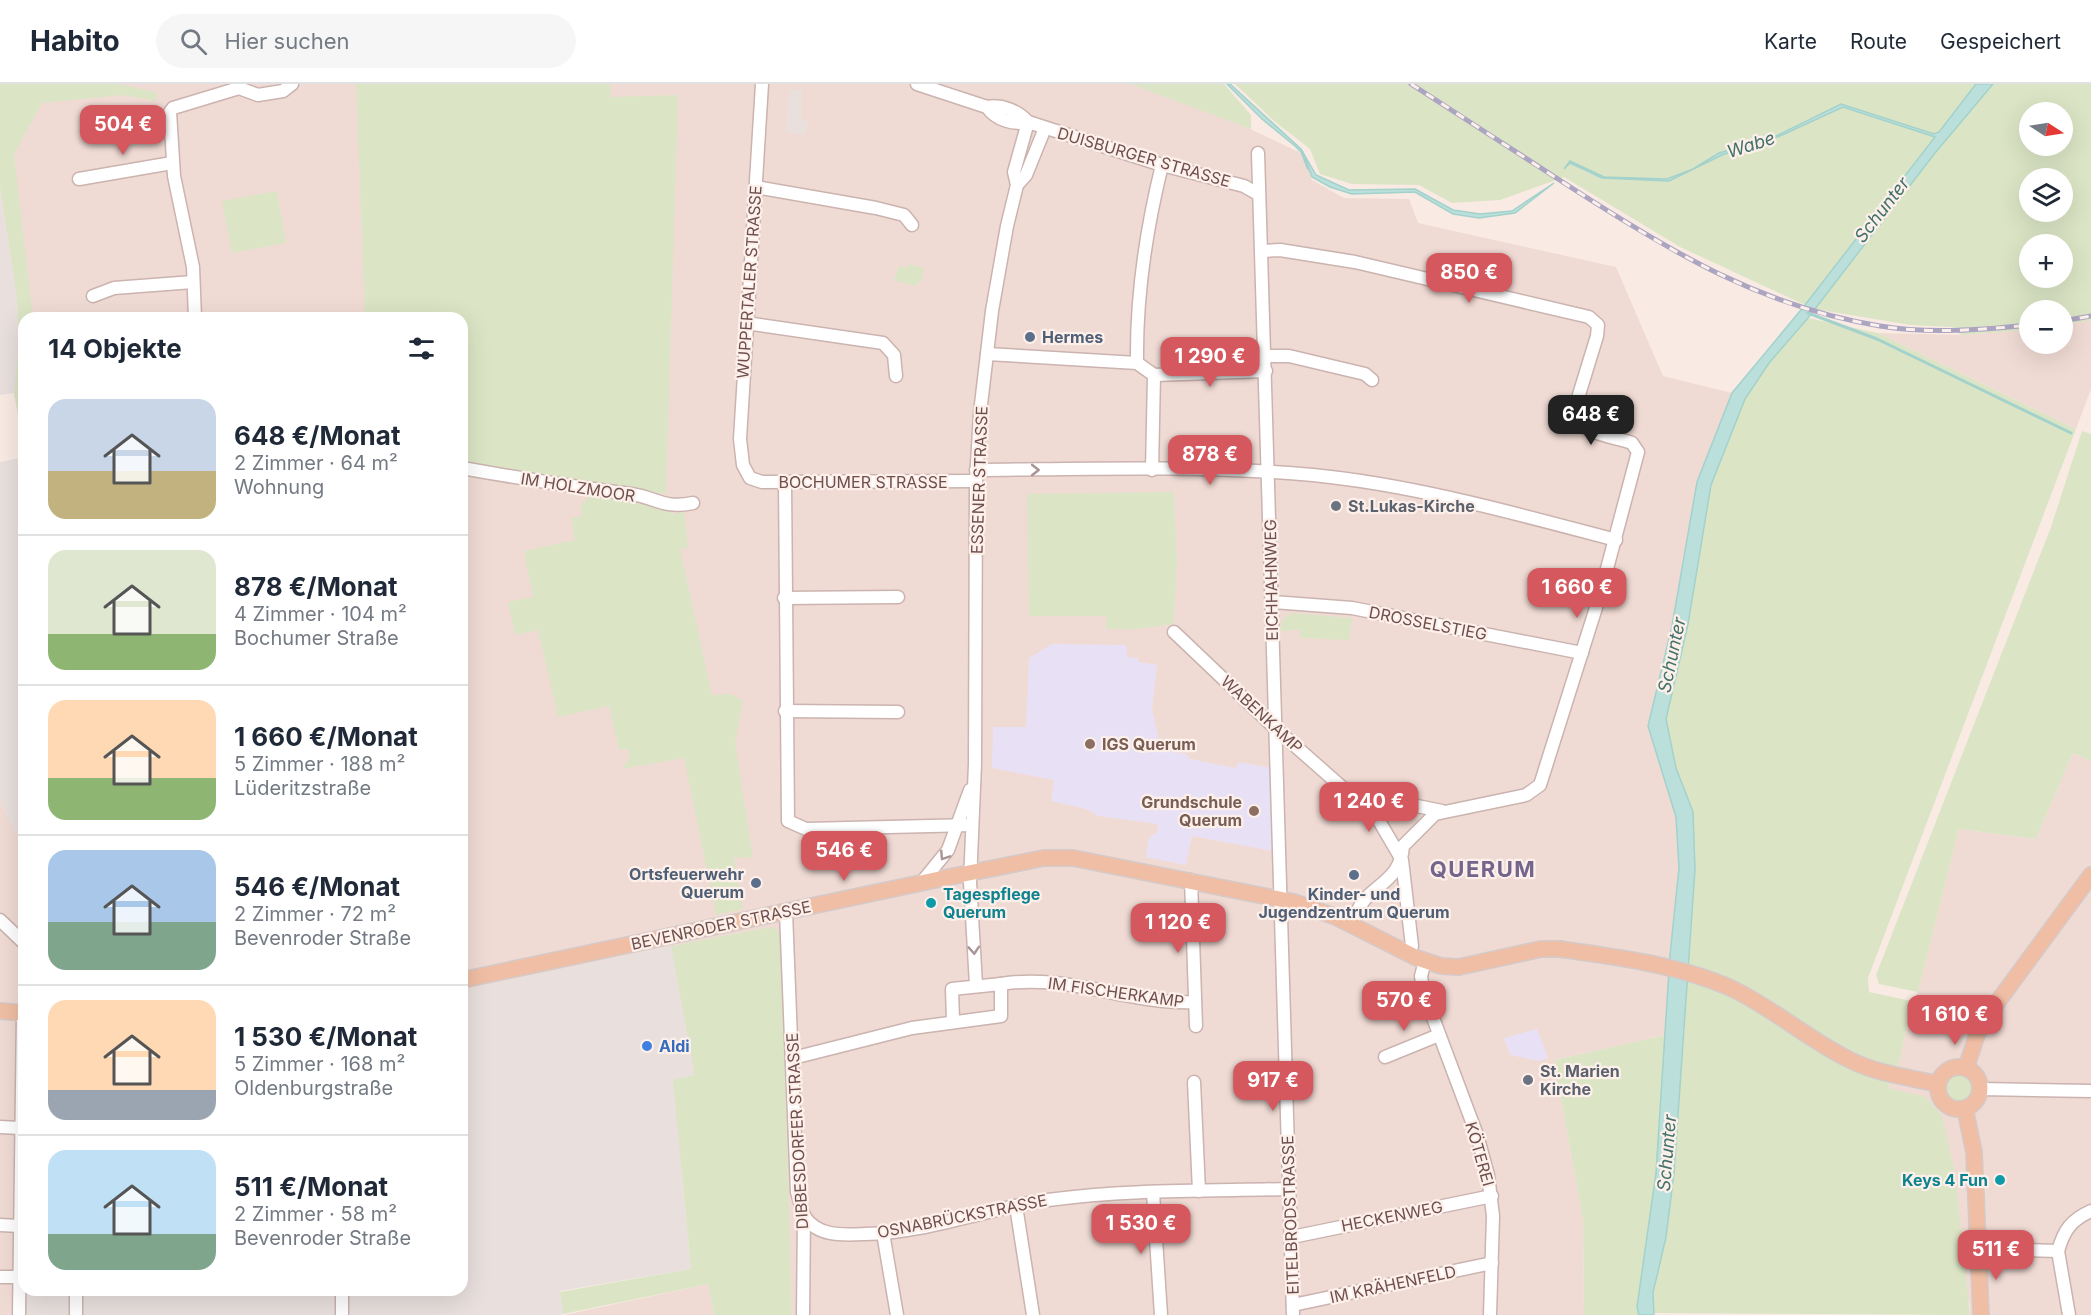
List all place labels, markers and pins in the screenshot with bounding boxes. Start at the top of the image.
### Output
pin: 504 € [81,105,165,156]
pin: 850 € [1427,253,1511,304]
place label: Hermes [1042,327,1103,347]
marker: Hermes [1023,330,1037,344]
pin: 1 290 € [1155,337,1265,388]
pin: 648 € [1549,395,1633,446]
pin: 878 € [1168,435,1252,486]
place label: St.Lukas-Kirche [1348,496,1475,516]
marker: St.Lukas-Kirche [1329,499,1343,513]
pin: 1 660 € [1522,568,1632,619]
place label: IGS Querum [1102,734,1196,754]
marker: IGS Querum [1083,737,1097,751]
pin: 1 240 € [1314,782,1424,833]
place label: Grundschule Querum [1141,792,1242,830]
marker: Grundschule Querum [1247,804,1261,818]
pin: 546 € [802,831,886,882]
place label: Ortsfeuerwehr Querum [629,864,744,902]
marker: Kinder- und Jugendzentrum Querum [1347,868,1361,882]
marker: Ortsfeuerwehr Querum [749,876,763,890]
place label: Tagespflege Querum [943,884,1040,922]
place label: Kinder- und Jugendzentrum Querum [1258,884,1450,922]
marker: Tagespflege Querum [924,896,938,910]
pin: 1 120 € [1123,903,1233,954]
pin: 570 € [1362,981,1446,1032]
pin: 1 610 € [1900,995,2010,1046]
place label: Aldi [659,1036,690,1056]
marker: Aldi [640,1039,654,1053]
pin: 917 € [1231,1061,1315,1112]
place label: St. Marien Kirche [1540,1061,1620,1099]
marker: St. Marien Kirche [1521,1073,1535,1087]
place label: Keys 4 Fun [1902,1170,1988,1190]
marker: Keys 4 Fun [1993,1173,2007,1187]
pin: 1 530 € [1086,1204,1196,1255]
pin: 511 € [1954,1230,2038,1281]

